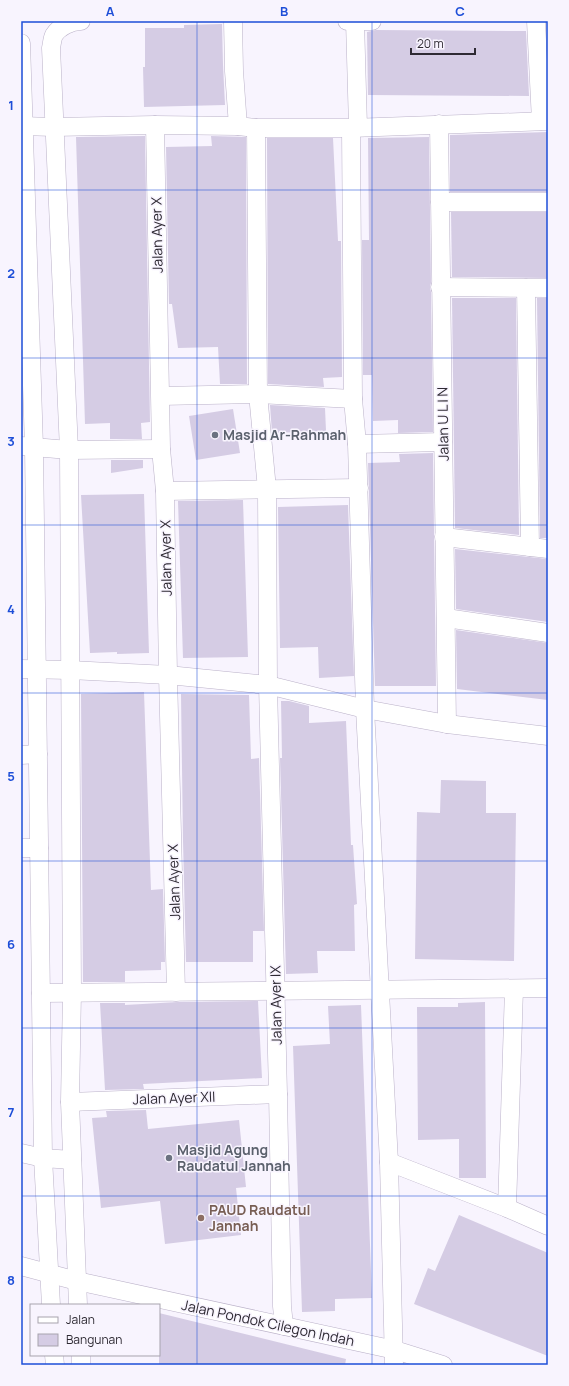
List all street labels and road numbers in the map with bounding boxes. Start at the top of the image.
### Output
street label: Jalan Ayer X [146,196,167,273]
street label: Jalan U L I N [432,387,453,461]
street label: Jalan Ayer X [155,519,176,596]
street label: Jalan Ayer X [163,843,184,920]
street label: Jalan Ayer IX [265,965,286,1045]
street label: Jalan Ayer XII [132,1087,216,1108]
street label: Jalan Pondok Cilegon Indah [180,1295,356,1350]

